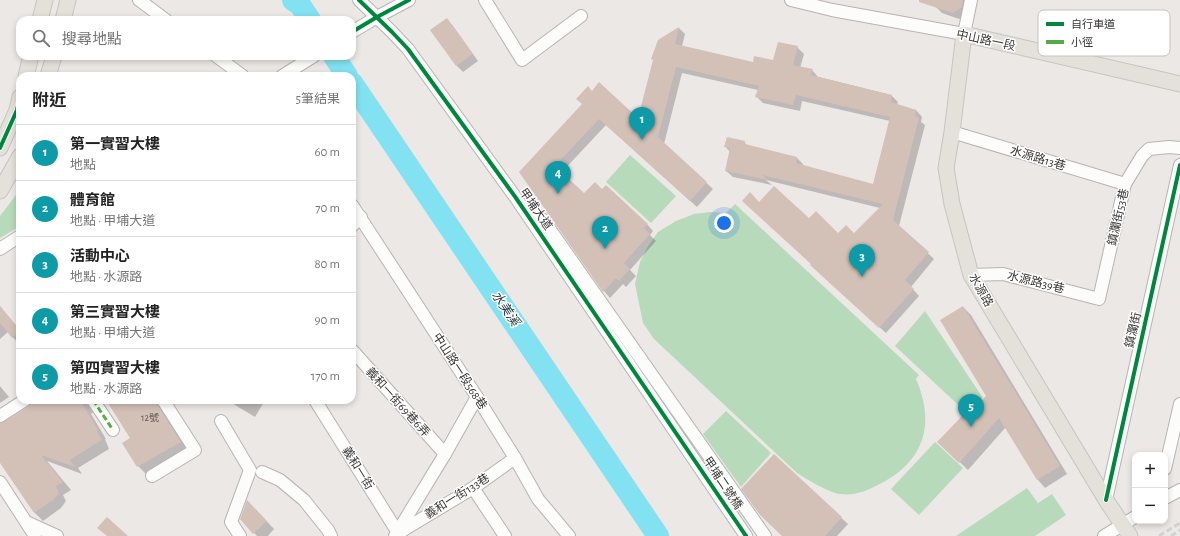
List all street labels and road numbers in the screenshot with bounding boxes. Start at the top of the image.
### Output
street label: 中山路一段 [955,27,1017,52]
street label: 水源路13巷 [1009,143,1067,172]
street label: 甲埔大道 [517,185,556,232]
street label: 鎮瀾街53巷 [1105,187,1130,247]
street label: 水源路39巷 [1006,268,1066,295]
street label: 水源路 [967,271,996,309]
street label: 鎮瀾街 [1122,311,1143,349]
street label: 中山路一段568巷 [431,330,490,411]
street label: 義和一街69巷6弄 [364,364,433,439]
street label: 義和一街 [340,444,377,492]
street label: 甲埔二號橋 [701,454,746,511]
street label: 義和一街133巷 [422,470,492,521]

